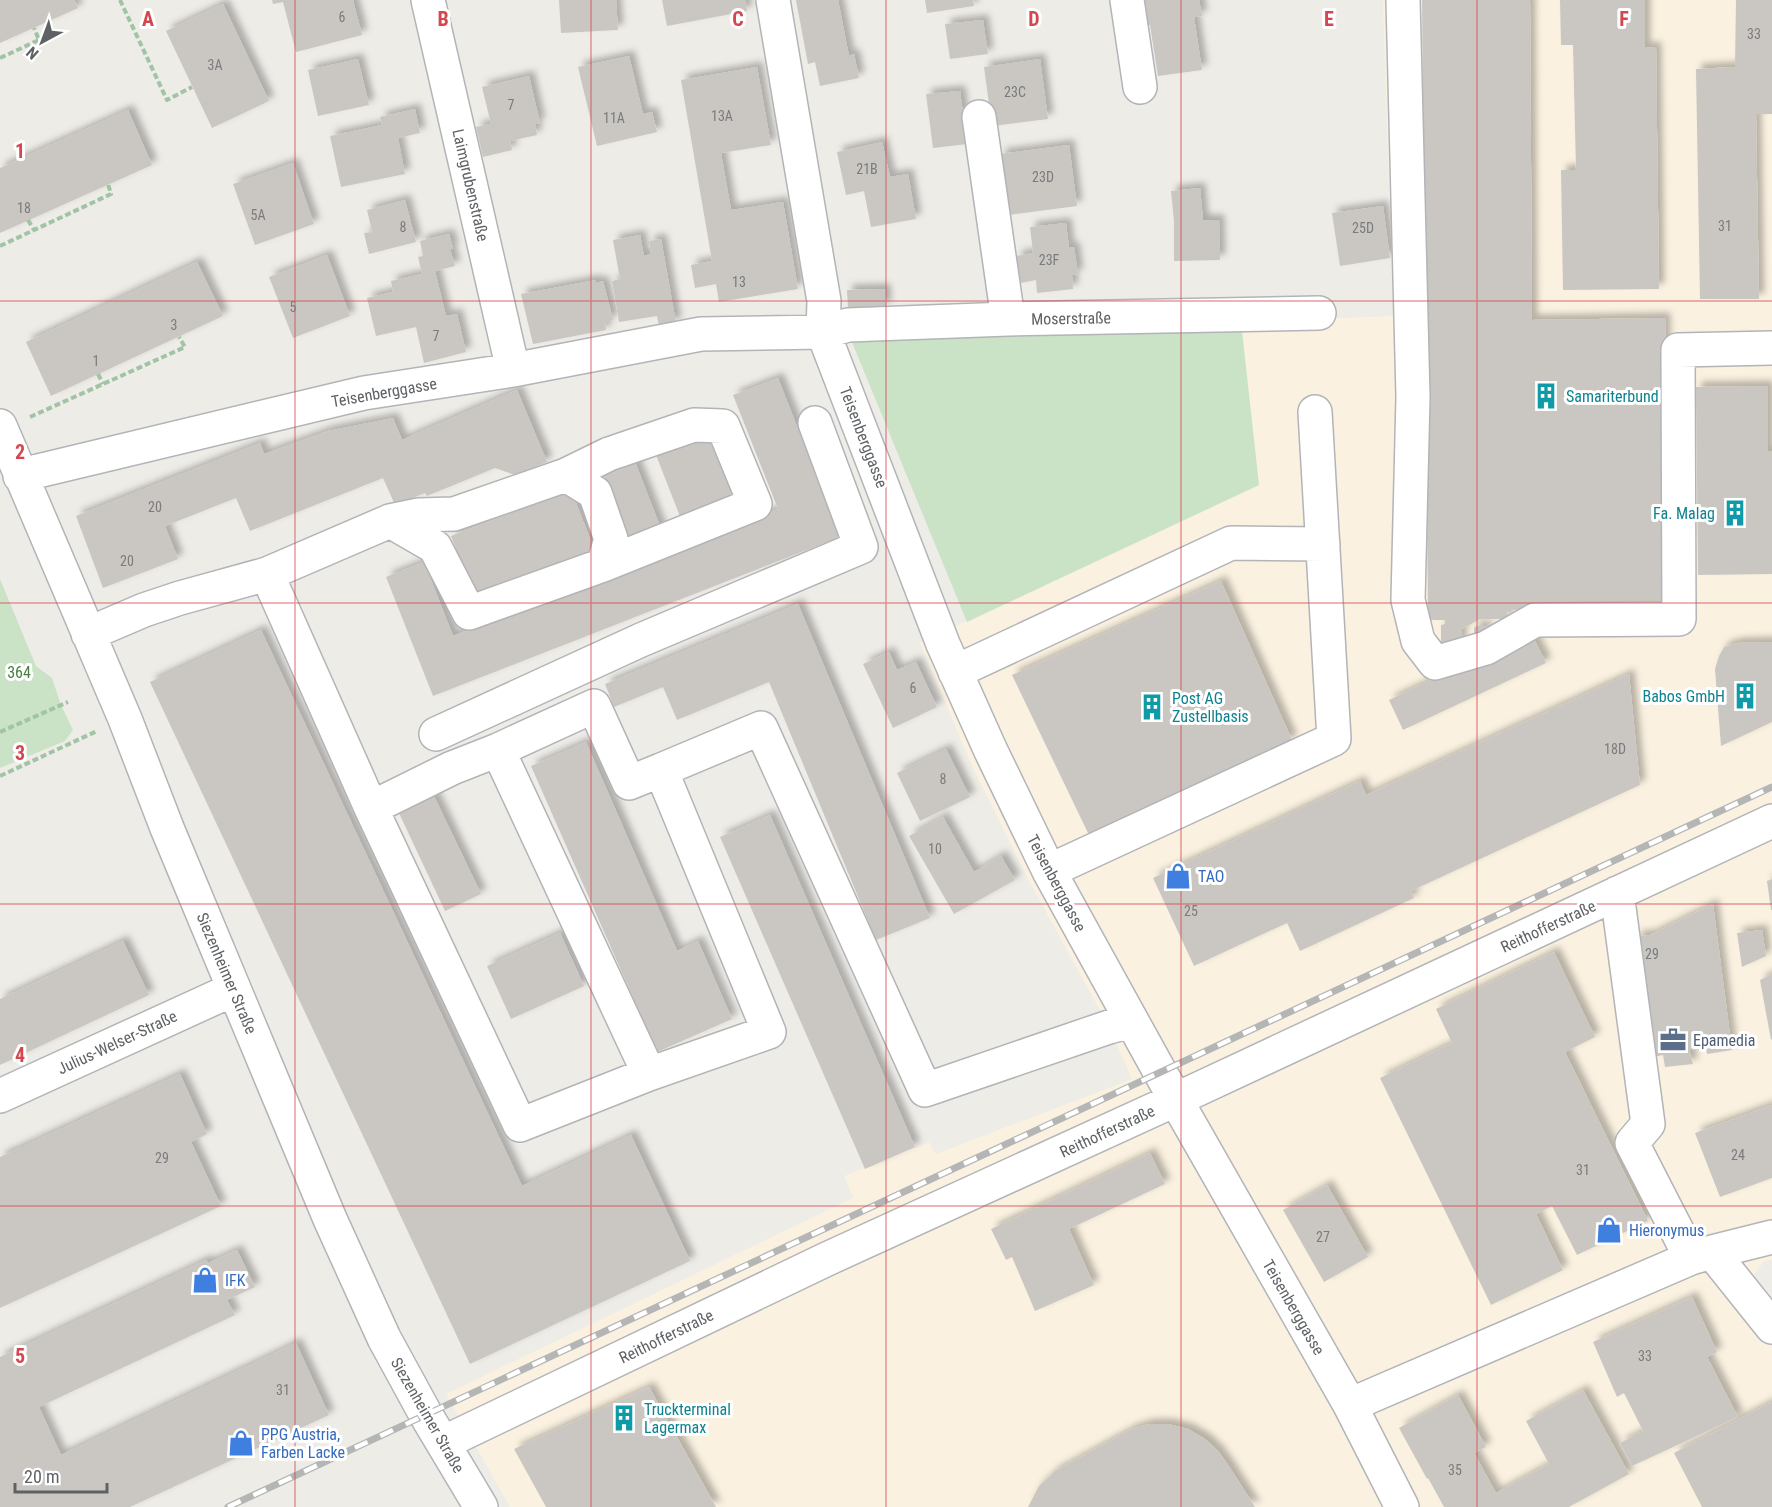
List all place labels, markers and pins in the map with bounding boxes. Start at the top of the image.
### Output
building icon: Samariterbund [1531,381,1561,411]
place label: Samariterbund [1566,387,1659,406]
building icon: Fa. Malag [1720,498,1750,528]
place label: Fa. Malag [1653,504,1715,523]
building icon: Babos GmbH [1730,681,1760,711]
place label: Babos GmbH [1642,687,1725,706]
place label: Post AG Zustellbasis [1172,689,1249,726]
building icon: Post AG Zustellbasis [1137,692,1167,722]
shop icon: TAO [1163,861,1193,891]
place label: TAO [1198,867,1224,886]
office icon: Epamedia [1658,1025,1688,1055]
place label: Epamedia [1693,1031,1755,1050]
shop icon: Hieronymus [1594,1215,1624,1245]
place label: Hieronymus [1629,1221,1704,1240]
shop icon: IFK [190,1265,220,1295]
place label: IFK [225,1271,246,1290]
place label: Truckterminal Lagermax [644,1400,731,1437]
building icon: Truckterminal Lagermax [609,1403,639,1433]
place label: PPG Austria, Farben Lacke [261,1425,345,1462]
shop icon: PPG Austria, Farben Lacke [226,1428,256,1458]

